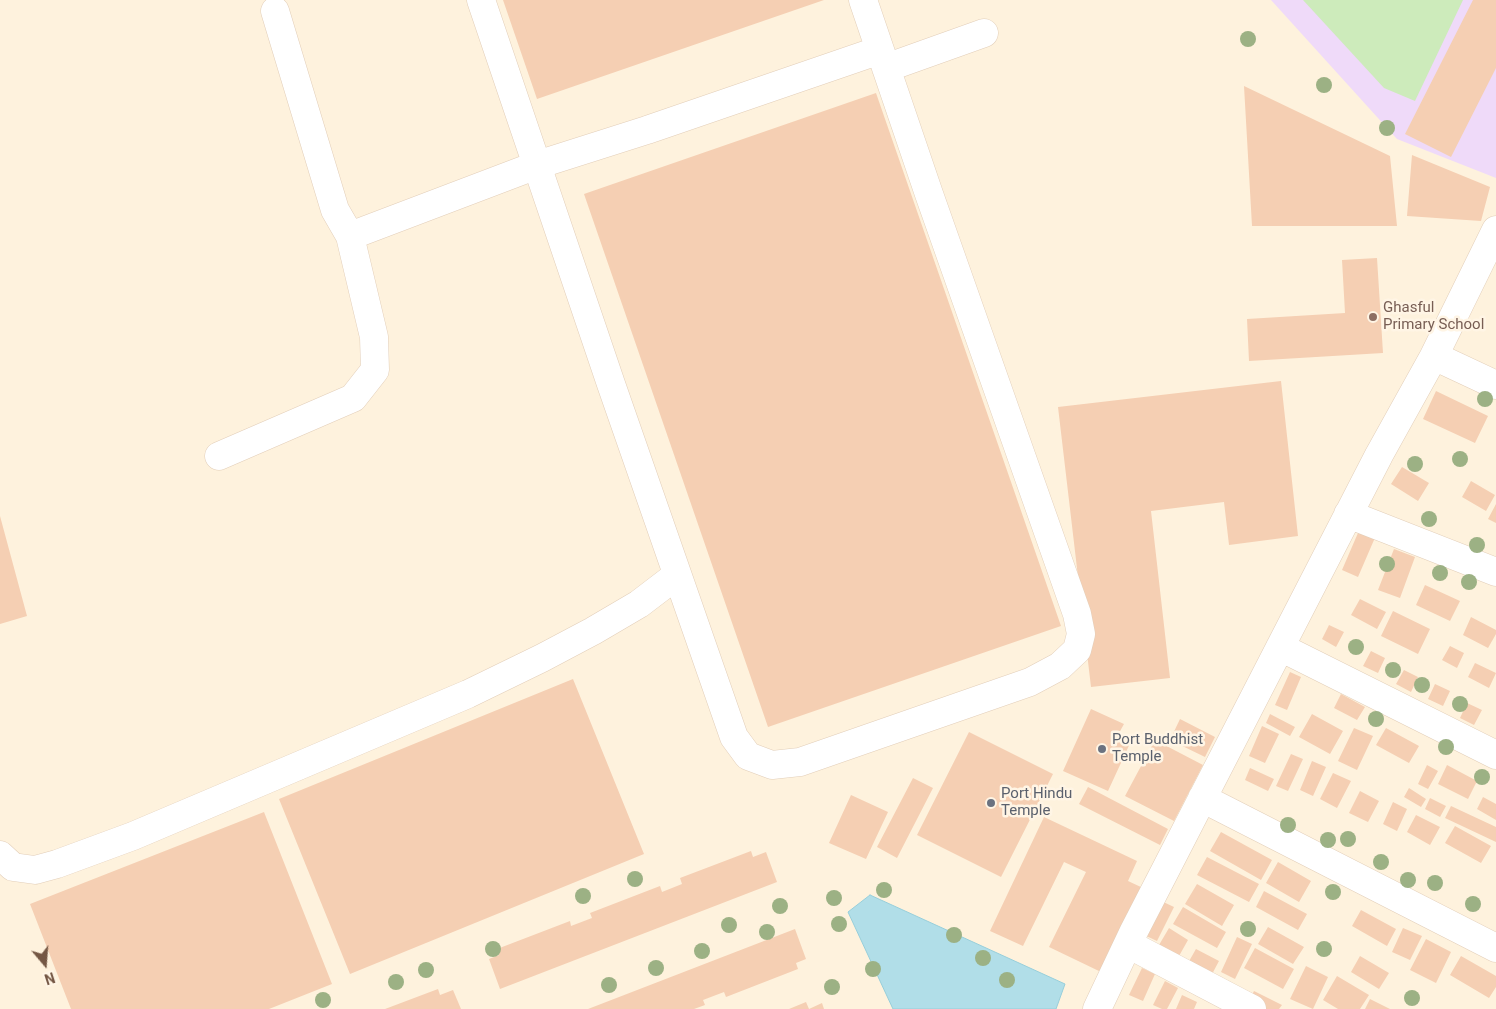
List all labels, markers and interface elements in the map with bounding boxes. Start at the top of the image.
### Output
place label: Ghasful Primary School [1383,299,1484,334]
marker: Ghasful Primary School [1367,311,1379,323]
place label: Port Buddhist Temple [1112,731,1203,766]
marker: Port Buddhist Temple [1096,743,1108,755]
place label: Port Hindu Temple [1001,785,1072,820]
marker: Port Hindu Temple [985,797,997,809]
north arrow [20,939,70,989]
text: N [42,969,57,987]

